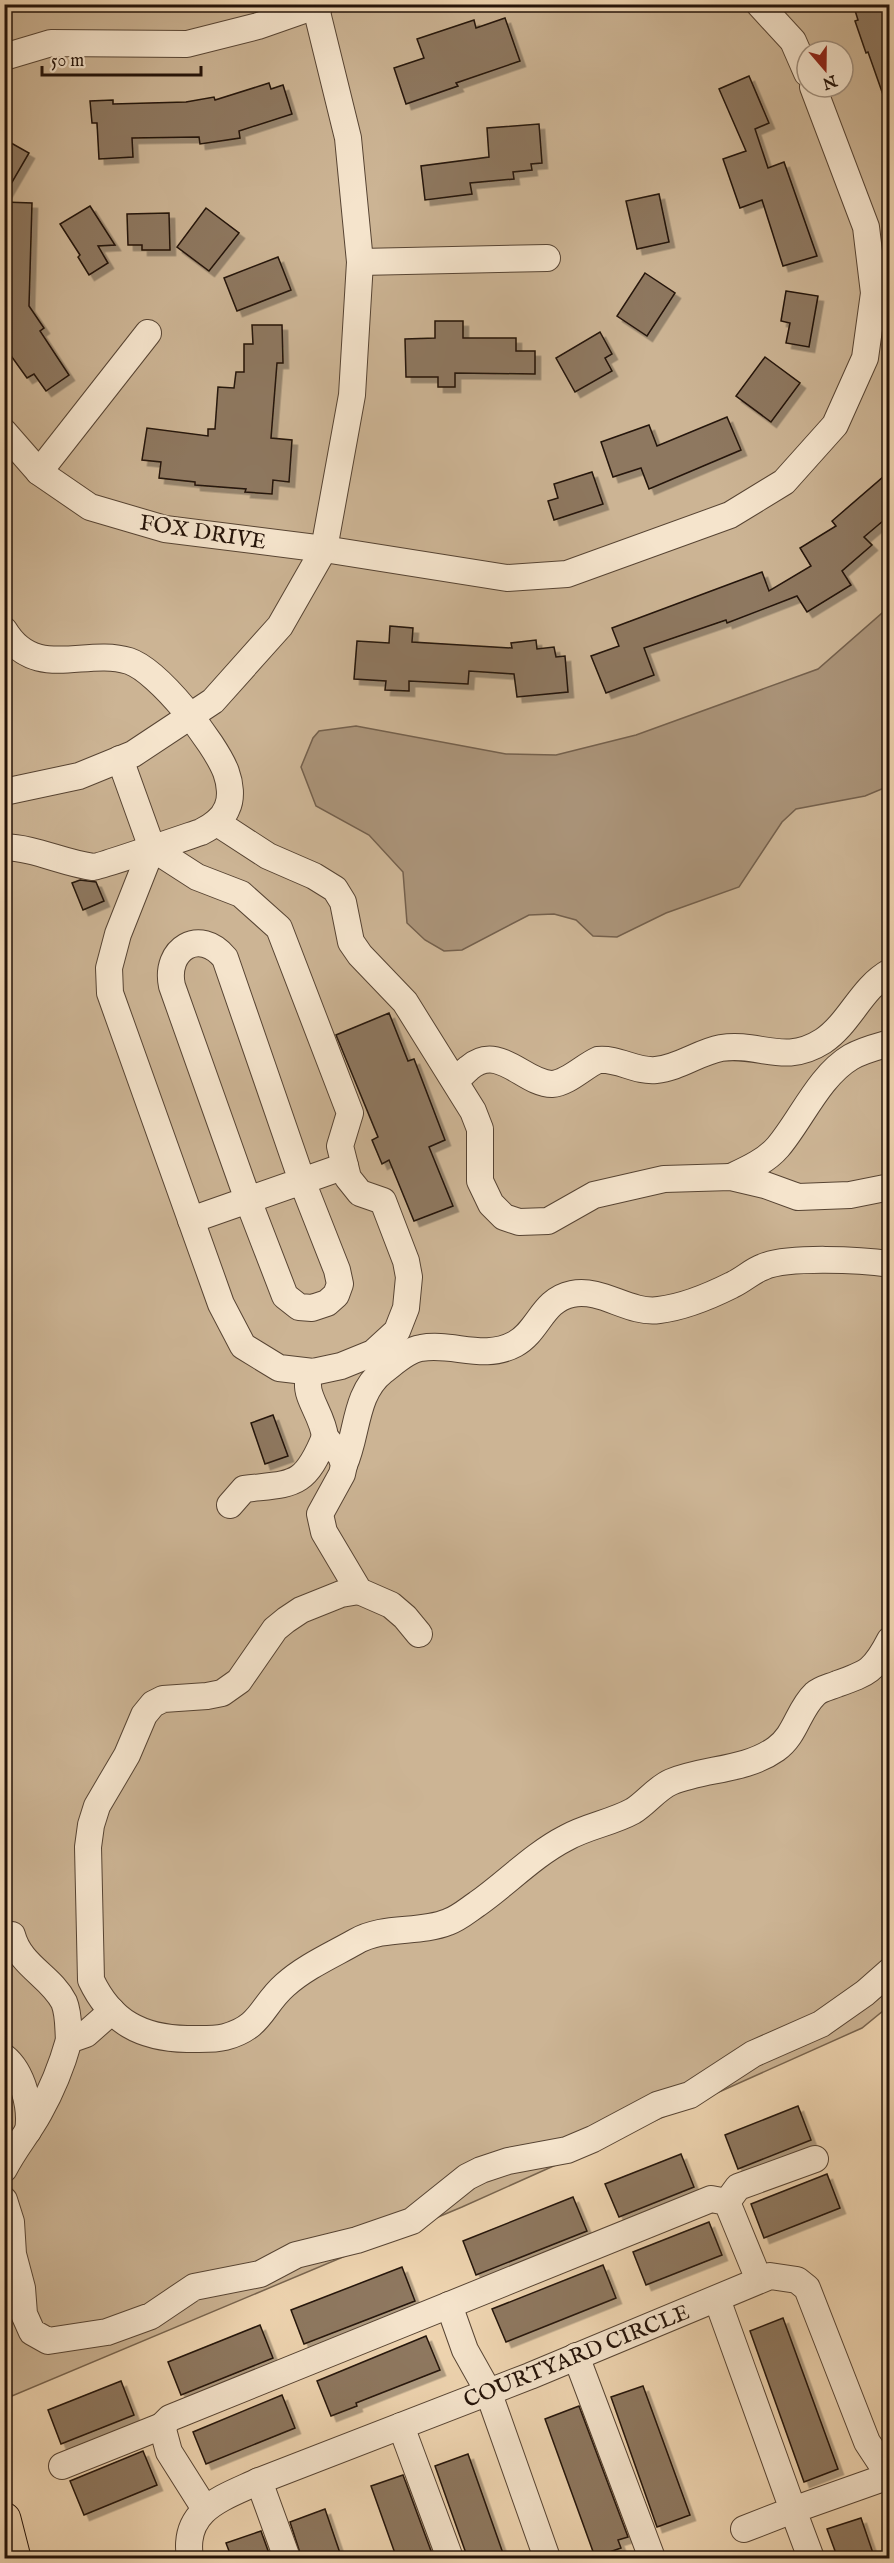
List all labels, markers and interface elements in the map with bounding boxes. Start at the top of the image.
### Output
scale bar [42,39,201,77]
north arrow [795,39,855,99]
text: 50 m [51,50,84,73]
text: N [819,69,840,93]
street label: FOX DRIVE [138,509,268,557]
street label: COURTYARD CIRCLE [460,2299,694,2415]

